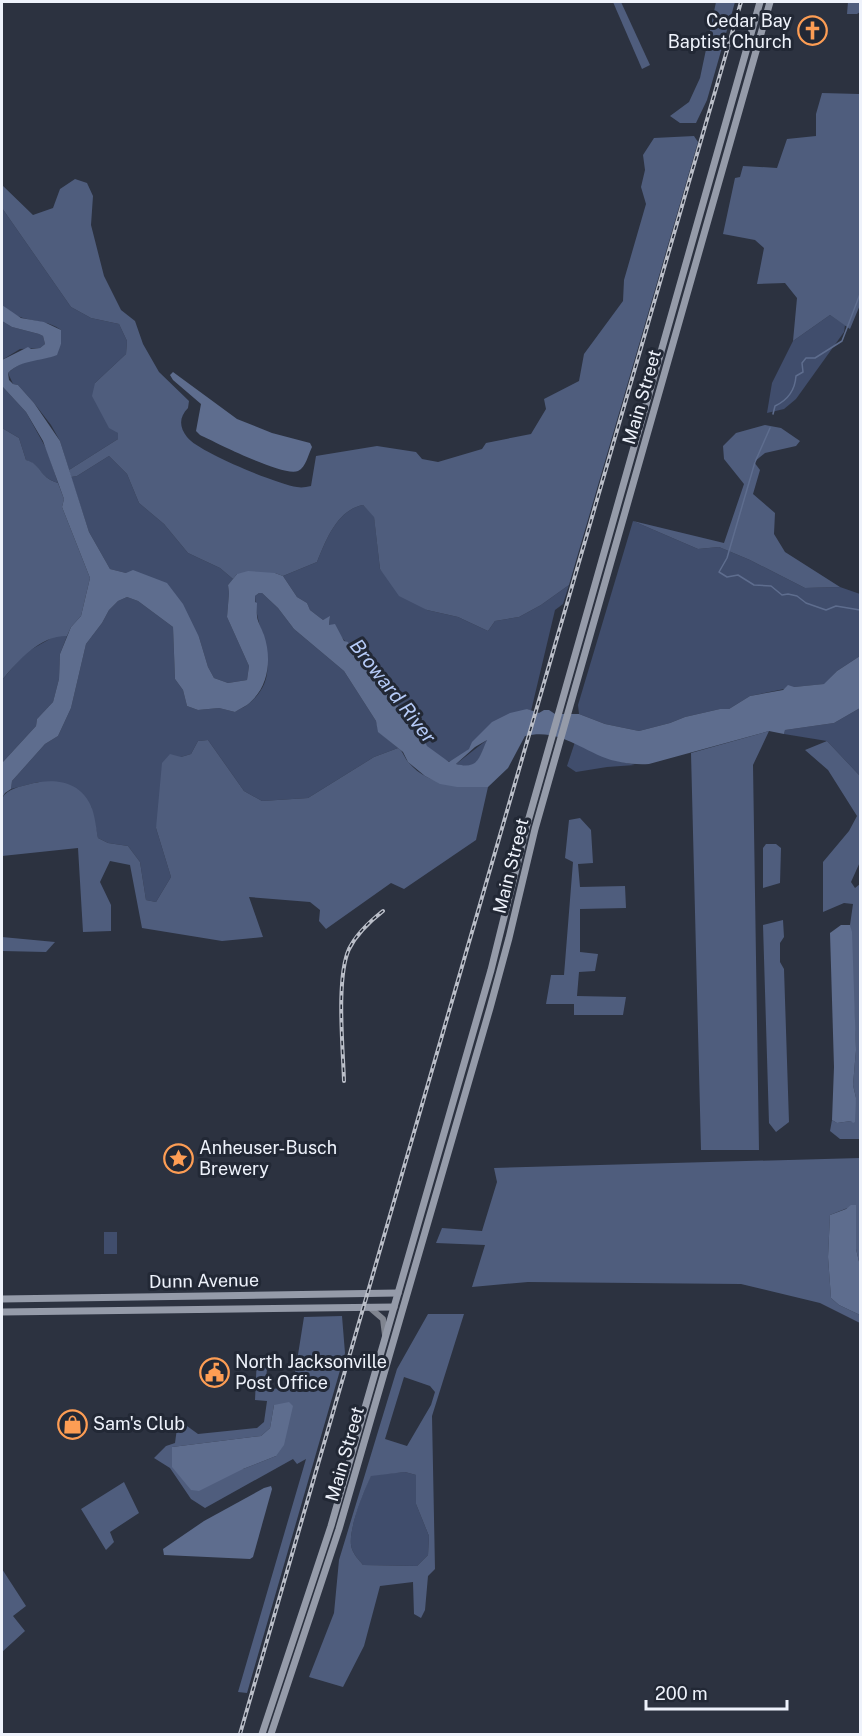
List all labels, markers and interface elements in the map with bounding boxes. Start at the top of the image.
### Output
place label: Cedar Bay Baptist Church [668,10,792,52]
church icon: Cedar Bay Baptist Church [797,15,829,47]
street label: Main Street [618,347,665,447]
water label: Broward River [345,634,441,748]
street label: Main Street [489,816,533,916]
place label: Anheuser-Busch Brewery [199,1137,337,1179]
place icon: Anheuser-Busch Brewery [162,1142,194,1174]
street label: Dunn Avenue [149,1269,259,1292]
place label: North Jacksonville Post Office [235,1351,387,1393]
public building icon: North Jacksonville Post Office [198,1356,230,1388]
street label: Main Street [321,1404,368,1504]
shop icon: Sam's Club [56,1408,88,1440]
place label: Sam's Club [93,1413,185,1434]
scale bar [646,1673,787,1711]
text: 200 m [655,1683,708,1704]

